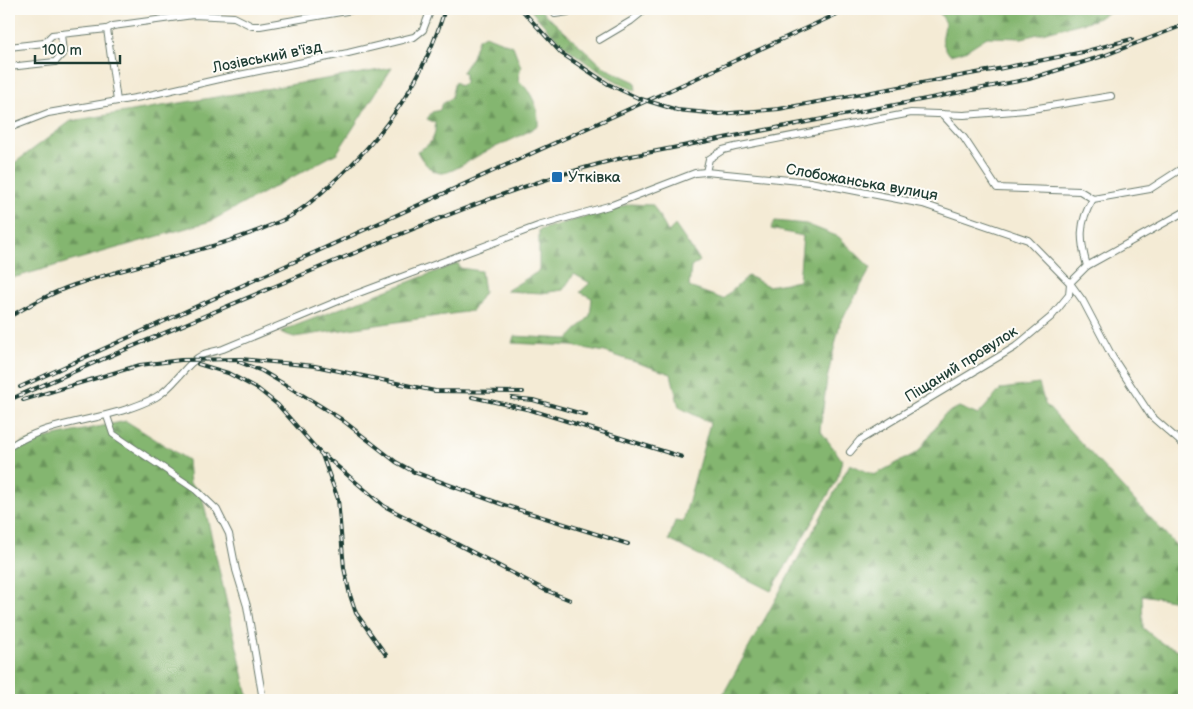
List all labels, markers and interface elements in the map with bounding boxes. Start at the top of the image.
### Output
scale bar [35,32,120,64]
street label: Лозівський в'їзд [210,38,323,78]
text: 100 m [42,41,82,60]
street label: Слобожанська вулиця [784,160,939,205]
place label: Уткiвка [568,168,621,187]
marker: Уткiвка [550,170,564,184]
street label: Піщаний провулок [901,322,1021,407]

